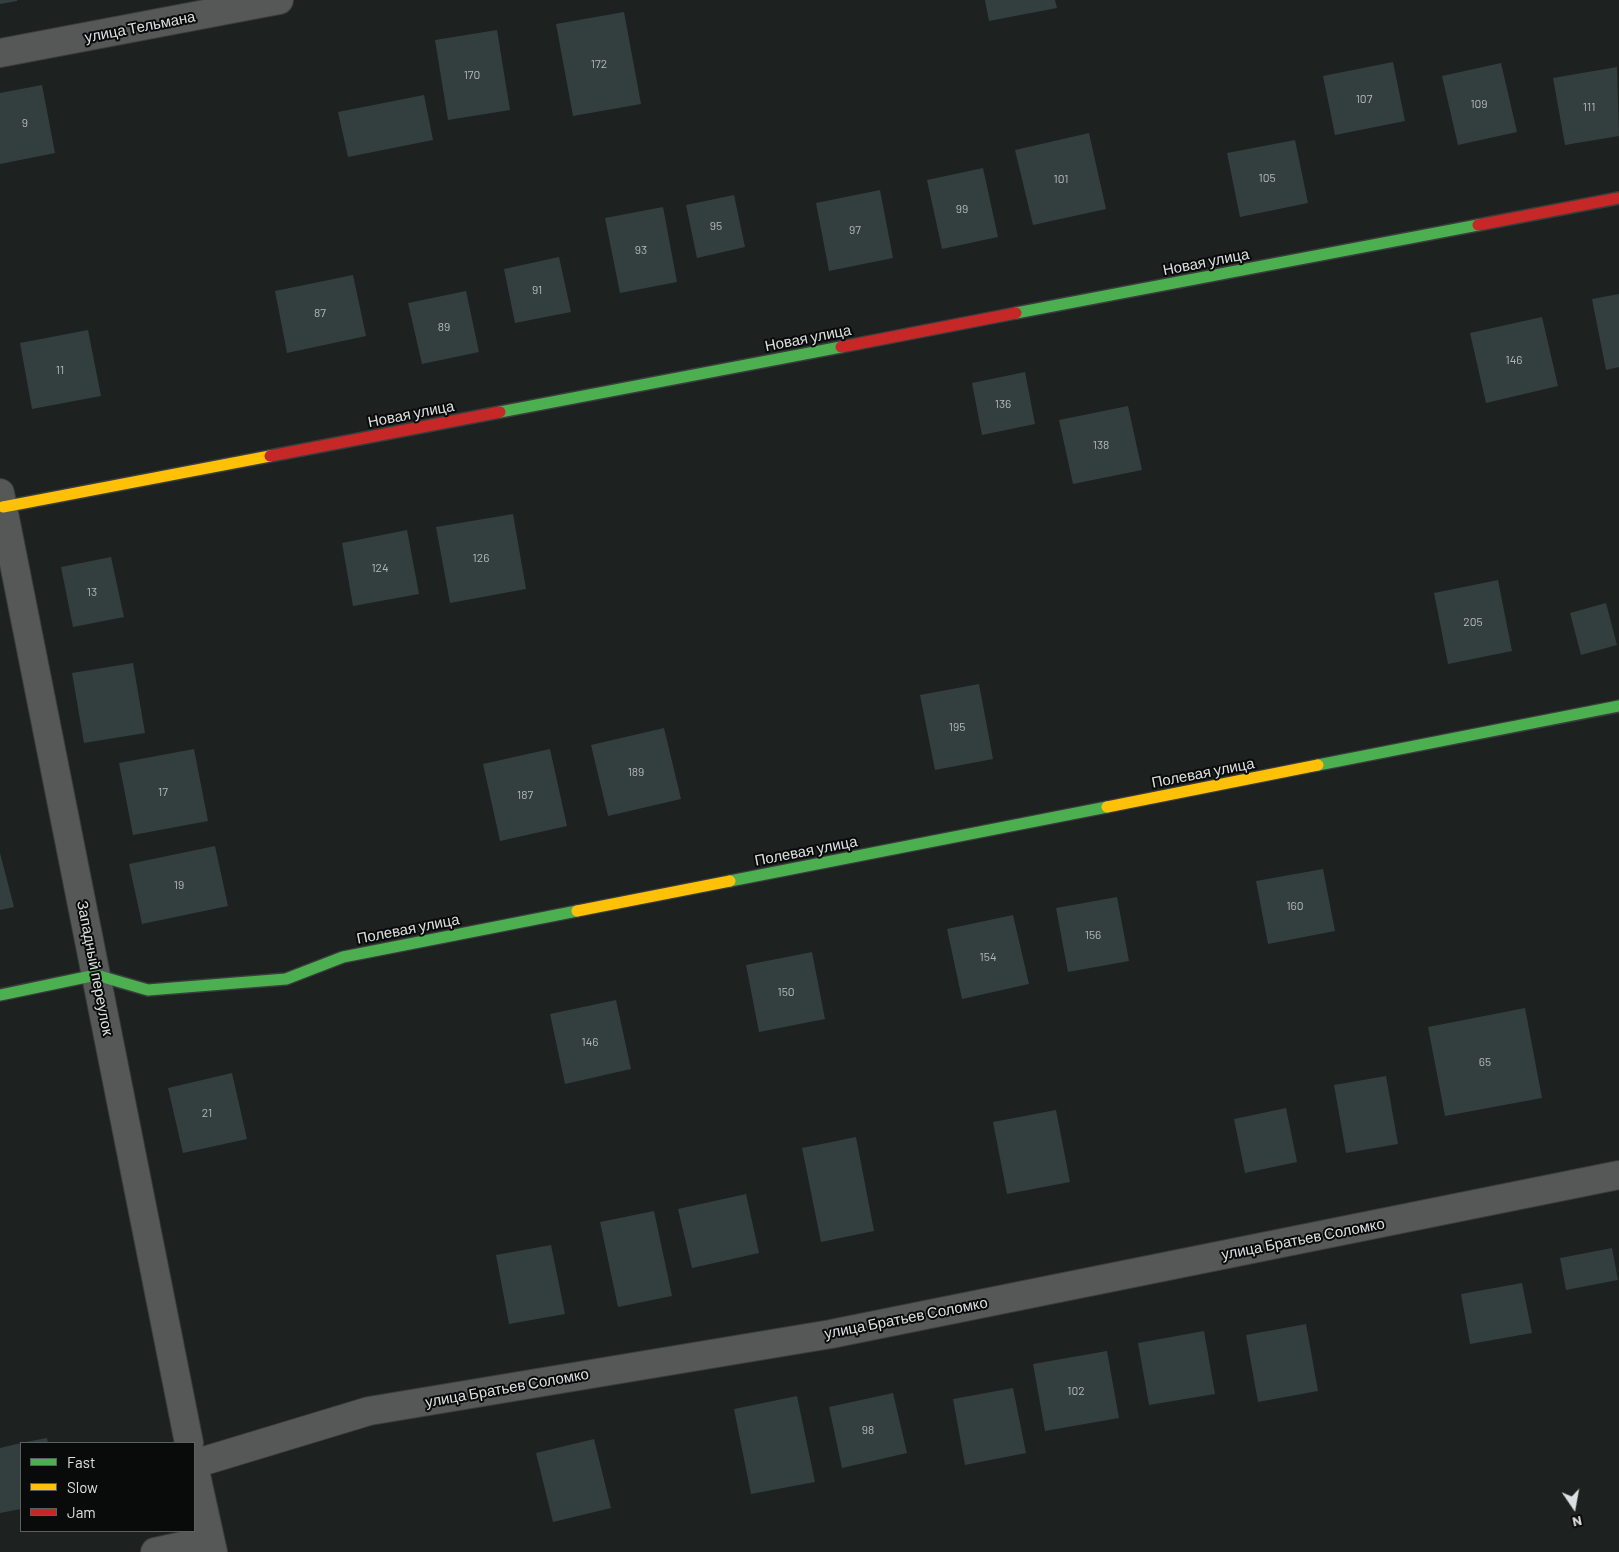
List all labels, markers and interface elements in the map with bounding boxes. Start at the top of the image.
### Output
street label: улица Тельмана [83,7,197,47]
house number: 172 [591,57,607,71]
house number: 170 [464,68,480,82]
house number: 107 [1356,92,1372,106]
house number: 109 [1470,97,1488,111]
house number: 111 [1583,100,1595,114]
house number: 9 [22,116,28,130]
house number: 105 [1258,171,1276,185]
house number: 101 [1054,172,1068,186]
house number: 99 [956,202,968,216]
house number: 95 [710,219,722,233]
house number: 97 [849,223,861,237]
house number: 93 [635,243,647,257]
street label: Новая улица [1161,245,1251,279]
house number: 91 [532,283,542,297]
house number: 87 [314,306,326,320]
house number: 89 [438,320,450,334]
street label: Новая улица [763,321,853,355]
house number: 146 [1506,353,1522,367]
house number: 11 [56,363,64,377]
street label: Новая улица [366,397,456,431]
house number: 136 [995,397,1011,411]
house number: 138 [1093,438,1109,452]
house number: 126 [473,551,489,565]
house number: 124 [371,561,389,575]
house number: 13 [87,585,97,599]
house number: 205 [1463,615,1483,629]
house number: 195 [949,720,965,734]
street label: Полевая улица [1150,754,1256,792]
house number: 189 [628,765,644,779]
house number: 17 [158,785,168,799]
house number: 187 [517,788,533,802]
street label: Полевая улица [753,832,859,870]
house number: 19 [174,878,184,892]
street label: Западный переулок [73,899,117,1037]
house number: 160 [1286,899,1304,913]
street label: Полевая улица [355,910,461,948]
house number: 156 [1085,928,1101,942]
house number: 154 [980,950,996,964]
house number: 150 [777,985,795,999]
house number: 146 [582,1035,598,1049]
house number: 65 [1479,1055,1491,1069]
house number: 21 [202,1106,212,1120]
street label: улица Братьев Соломко [1220,1214,1386,1264]
street label: улица Братьев Соломко [823,1293,989,1343]
street label: улица Братьев Соломко [424,1365,590,1411]
house number: 102 [1067,1384,1085,1398]
house number: 98 [862,1423,874,1437]
legend [20,1442,195,1532]
text: Fast [67,1453,95,1471]
text: Slow [67,1478,98,1496]
north arrow [1549,1482,1599,1532]
text: Jam [67,1503,96,1521]
text: N [1571,1513,1584,1531]

